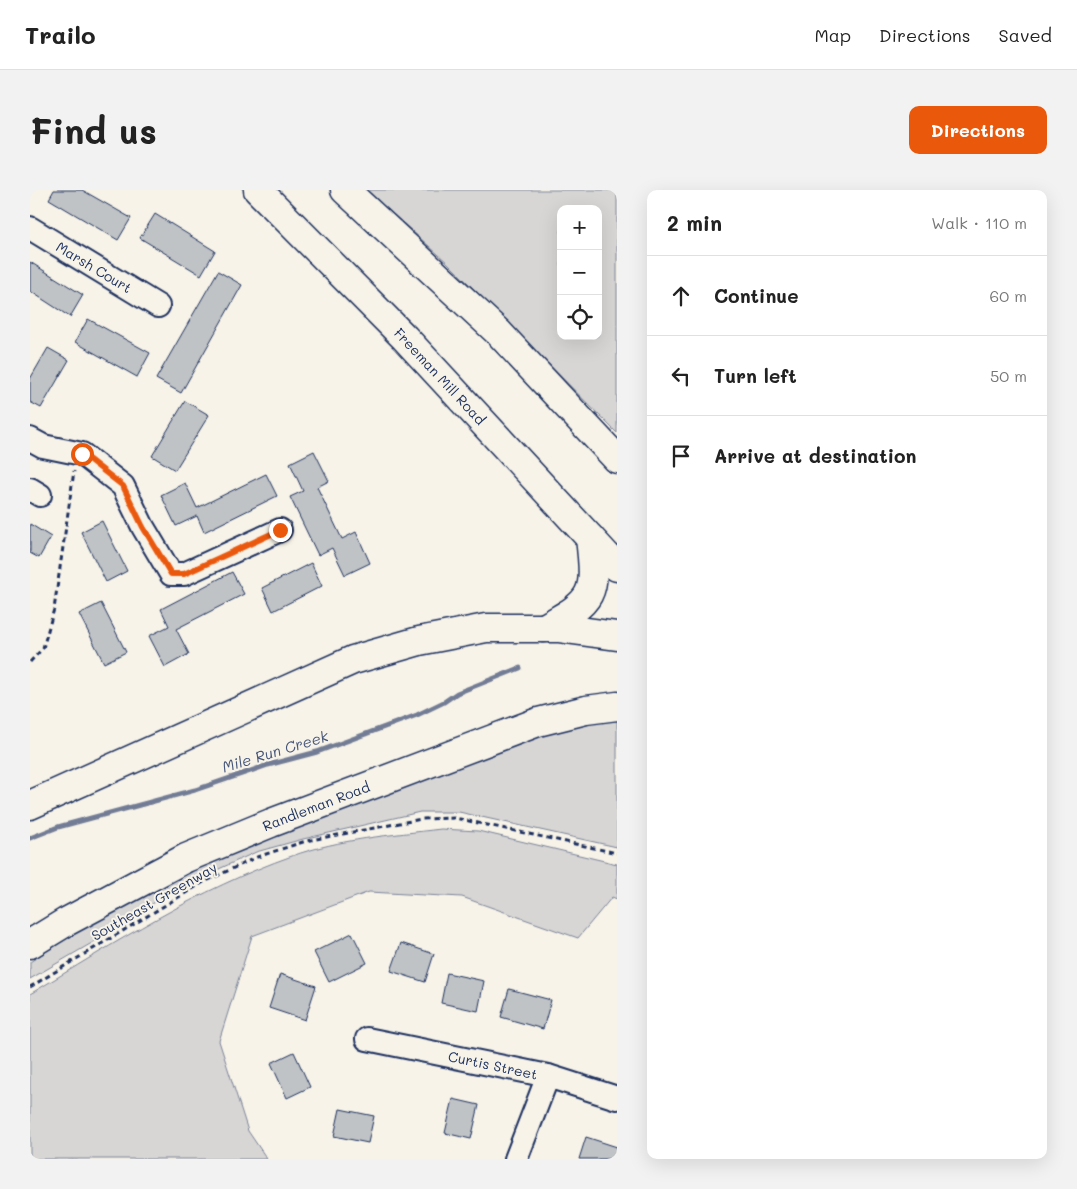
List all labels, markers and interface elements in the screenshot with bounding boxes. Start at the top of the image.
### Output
text: Trailo [25,19,96,50]
text: Map [814,23,851,47]
text: Directions [879,23,971,47]
text: Saved [999,23,1052,47]
button: Directions [909,106,1047,154]
text: Find us [30,107,157,153]
map controls [557,205,602,340]
button: + [557,205,602,250]
text: 2 min [667,209,722,236]
text: Walk · 110 m [931,212,1027,233]
street label: Marsh Court [53,237,135,297]
button: − [557,250,602,295]
icon: ahead [667,282,695,310]
text: Continue [714,283,799,308]
text: 60 m [990,285,1027,306]
button: locate [557,295,602,340]
street label: Freeman Mill Road [390,323,490,429]
icon: left [667,362,695,390]
text: Turn left [714,363,797,388]
text: 50 m [990,365,1027,386]
icon: arrive [667,442,695,470]
route start [71,443,94,466]
text: Arrive at destination [714,443,917,468]
route end [269,519,292,542]
water label: Mile Run Creek [219,725,332,777]
street label: Randleman Road [260,777,372,835]
street label: Southeast Greenway [88,857,220,945]
street label: Curtis Street [447,1046,539,1084]

